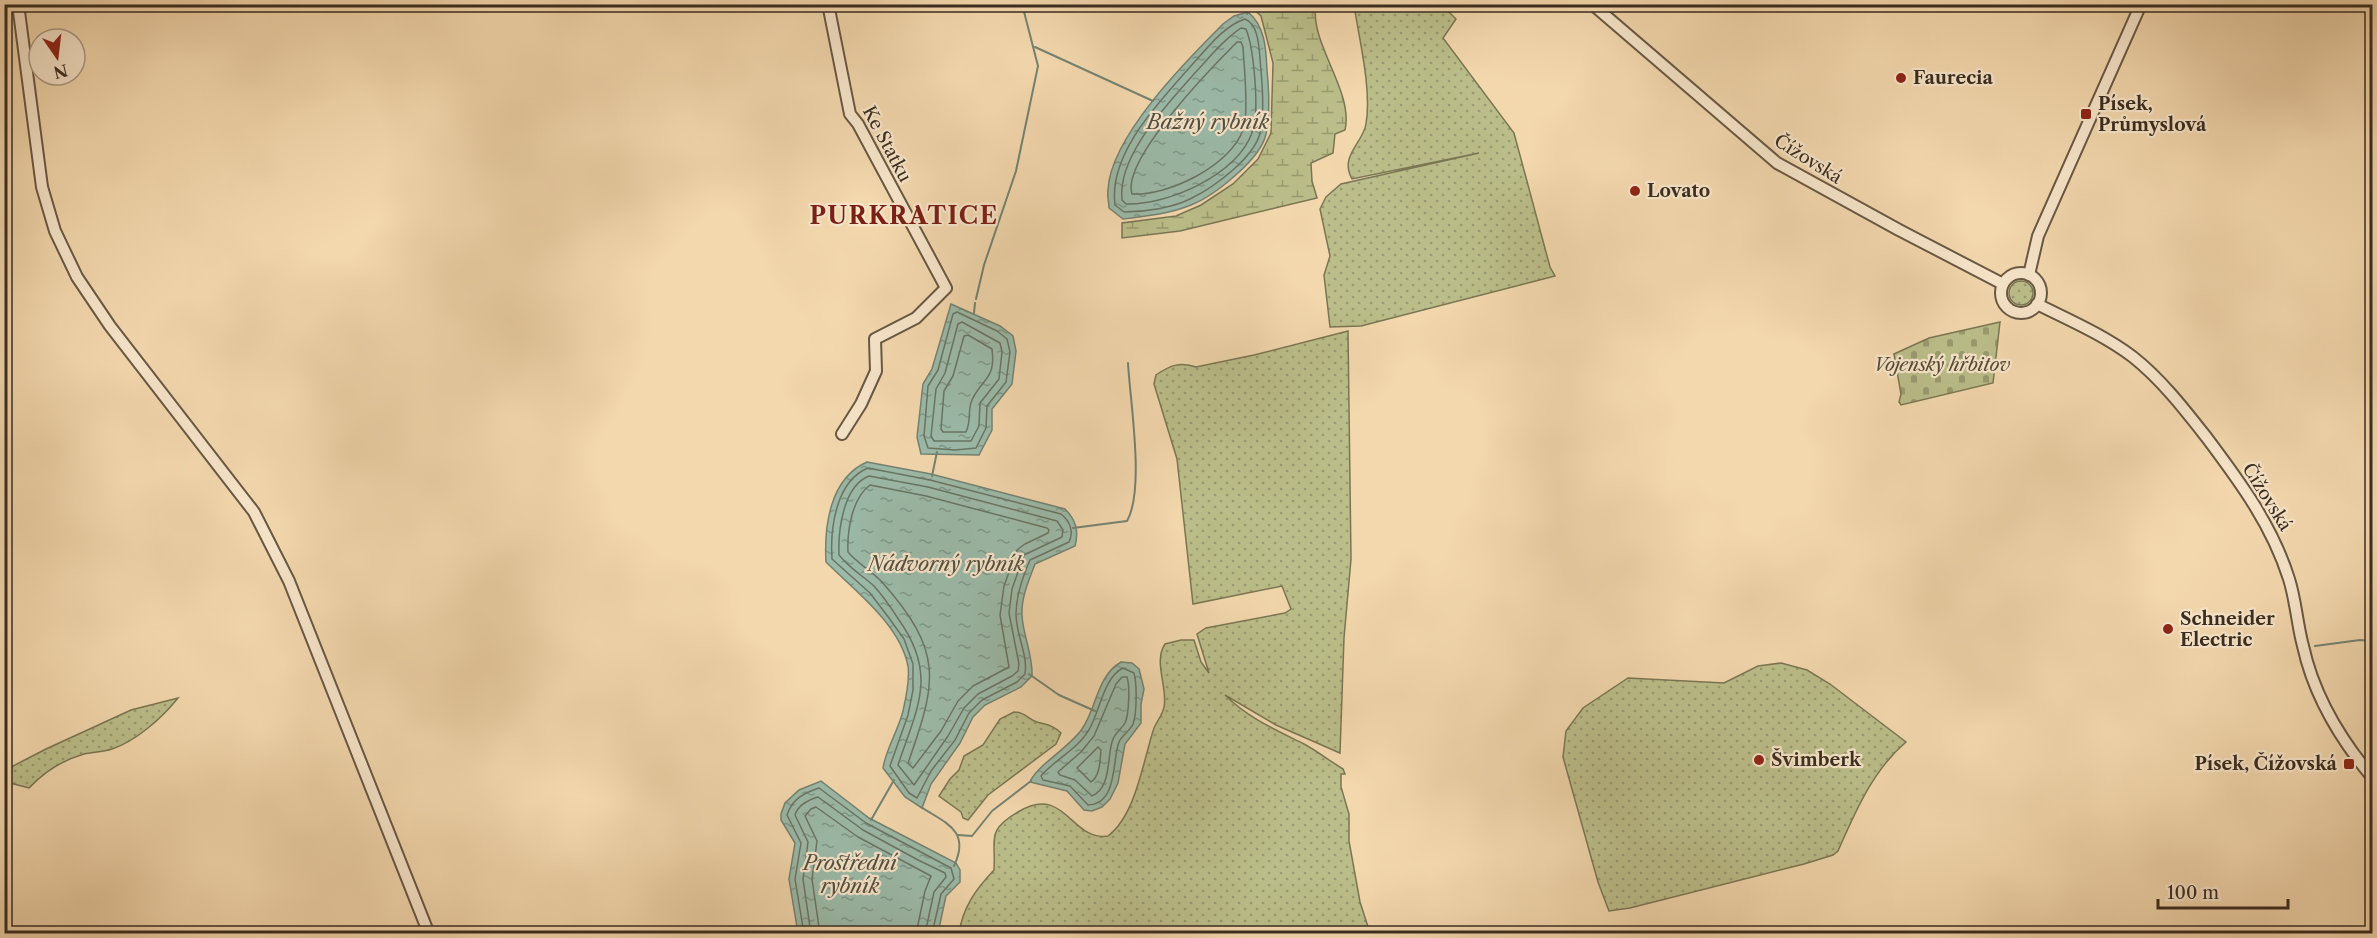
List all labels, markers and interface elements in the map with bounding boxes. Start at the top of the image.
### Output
north arrow [27,27,87,87]
text: N [51,60,70,83]
place label: Faurecia [1913,67,1993,89]
marker: Faurecia [1894,71,1908,85]
place label: Písek, Průmyslová [2098,93,2207,136]
street label: Ke Statku [858,102,916,186]
marker: Písek, Průmyslová [2079,107,2093,121]
water label: Bažný rybník [1145,110,1270,134]
street label: Čížovská [1770,128,1847,189]
place label: Lovato [1647,180,1710,202]
marker: Lovato [1628,184,1642,198]
district label: PURKRATICE [809,201,999,230]
park label: Vojenský hřbitov [1874,354,2010,376]
street label: Čížovská [2238,458,2298,535]
water label: Nádvorný rybník [866,552,1025,576]
place label: Schneider Electric [2180,608,2275,651]
marker: Schneider Electric [2161,622,2175,636]
place label: Švimberk [1771,747,1862,771]
place label: Písek, Čížovská [2194,751,2338,775]
marker: Švimberk [1752,753,1766,767]
marker: Písek, Čížovská [2342,757,2356,771]
water label: Prostřední rybník [801,851,899,898]
scale bar [2158,872,2288,910]
text: 100 m [2167,882,2219,904]

